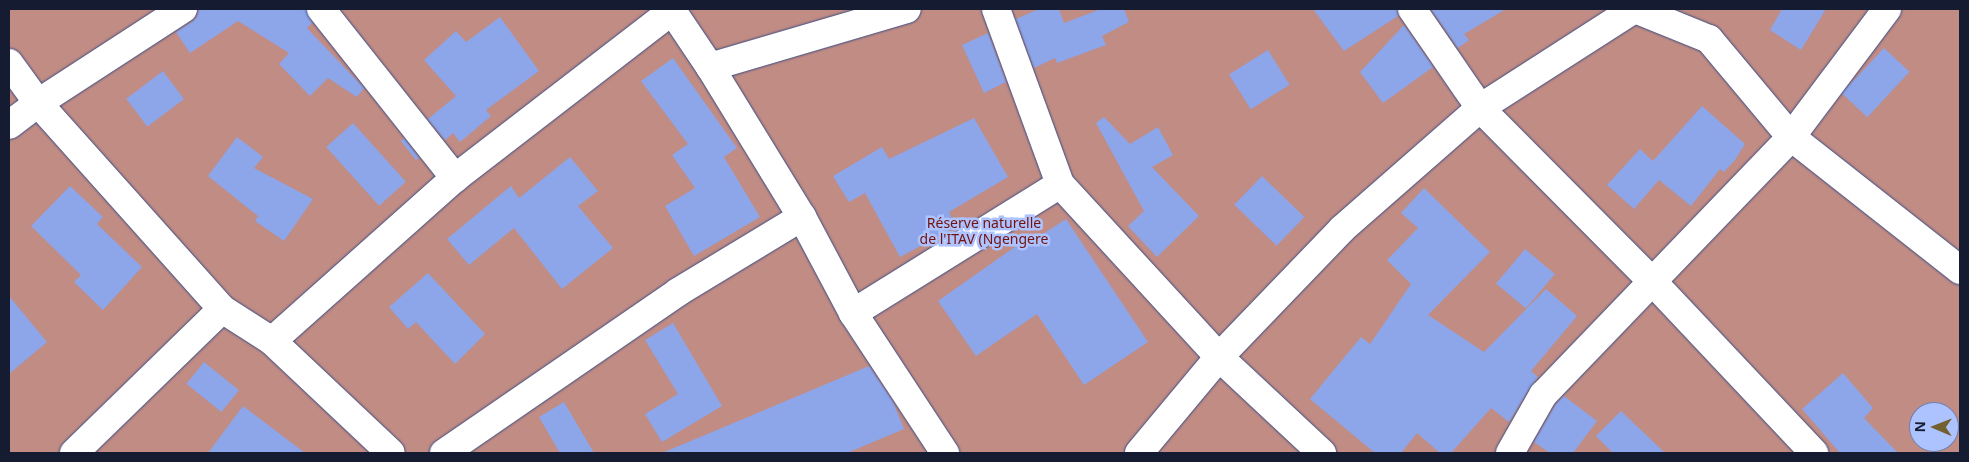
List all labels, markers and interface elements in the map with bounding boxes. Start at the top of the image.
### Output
park label: Réserve naturelle de l'ITAV (Ngengere [920,215,1048,248]
north arrow [1909,402,1959,452]
text: N [1910,421,1929,433]

